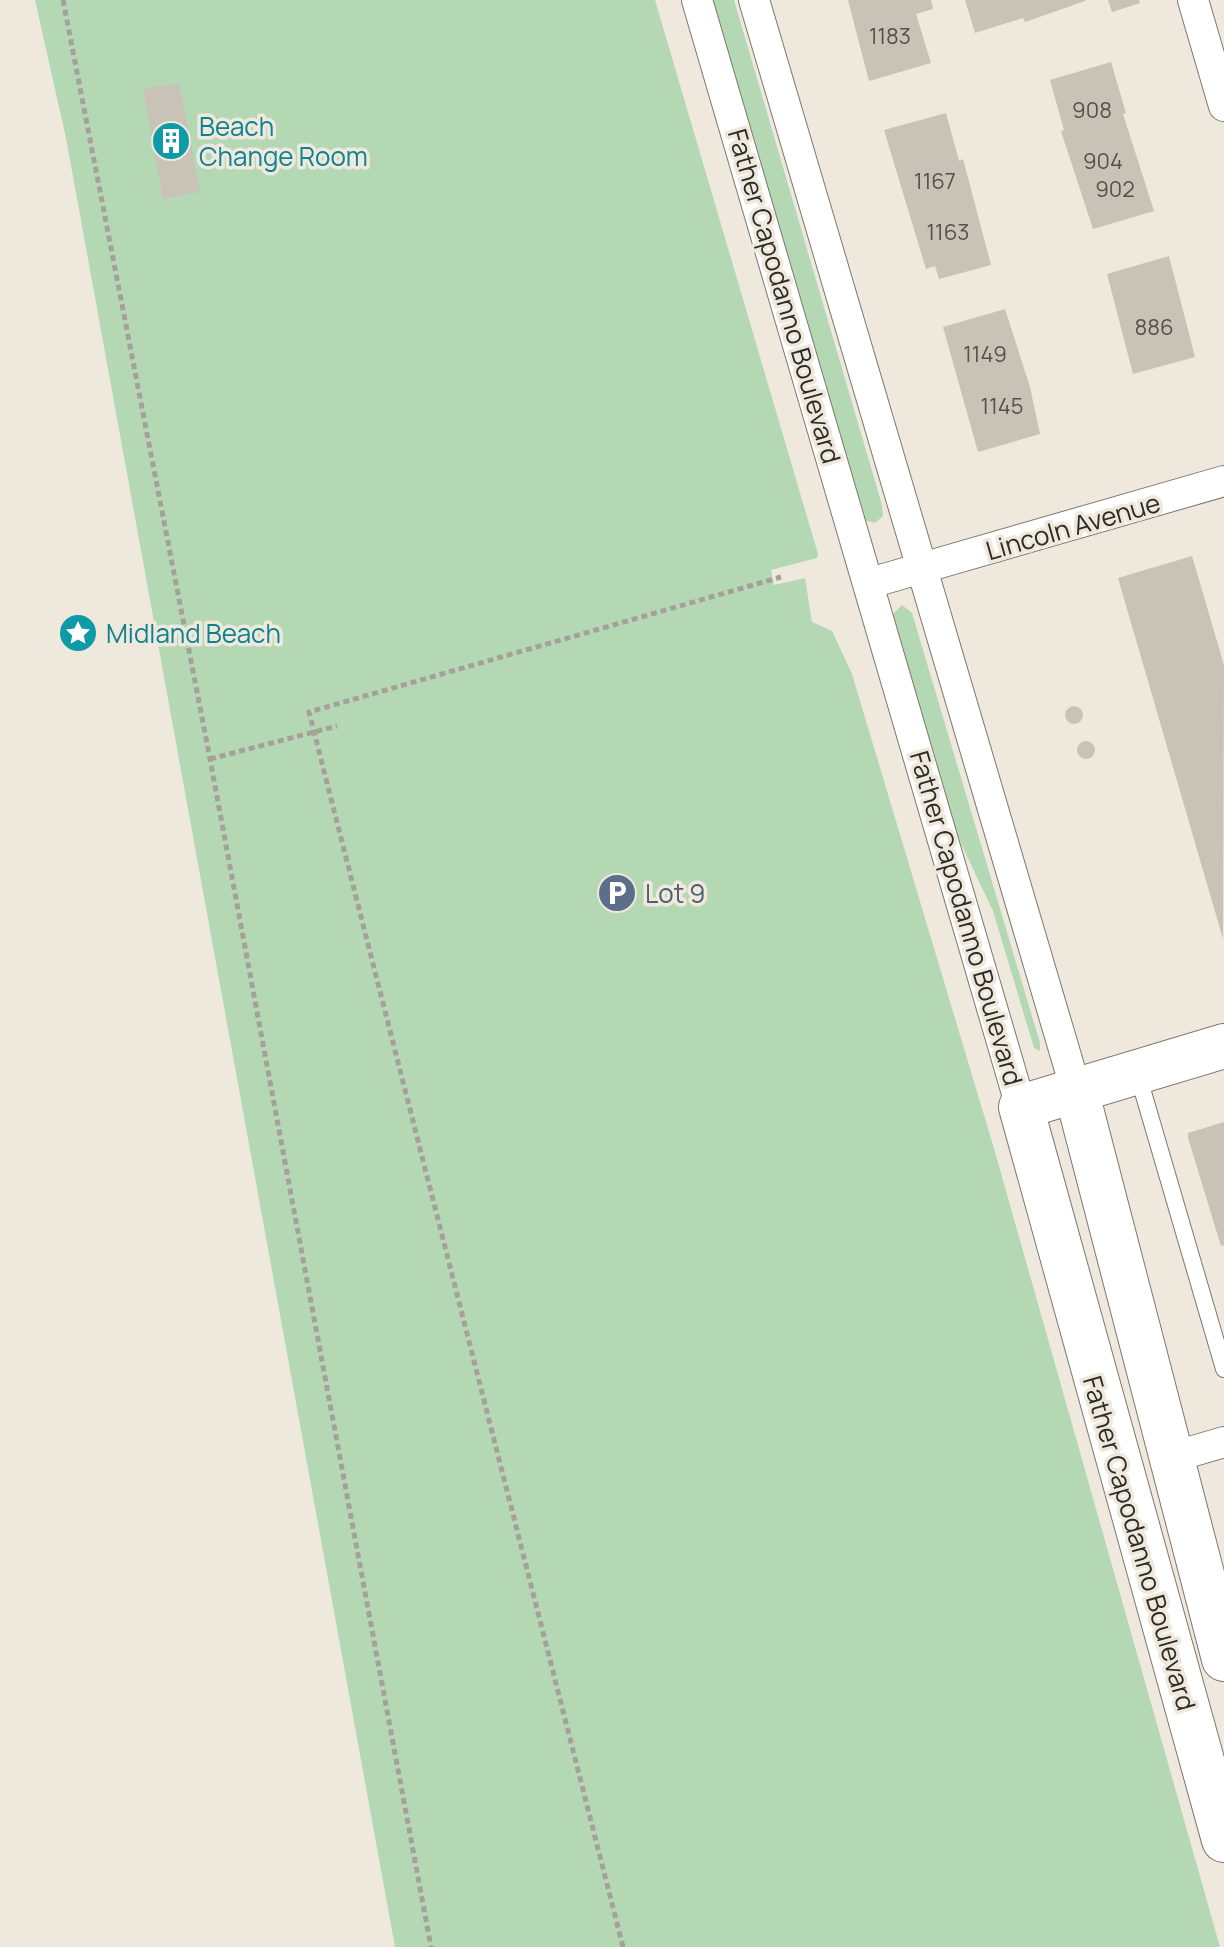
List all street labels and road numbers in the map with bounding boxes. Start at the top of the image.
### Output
street label: Father Capodanno Boulevard [720,124,850,468]
street label: Lincoln Avenue [982,484,1164,568]
street label: Father Capodanno Boulevard [902,746,1032,1090]
street label: Father Capodanno Boulevard [1075,1371,1205,1715]

